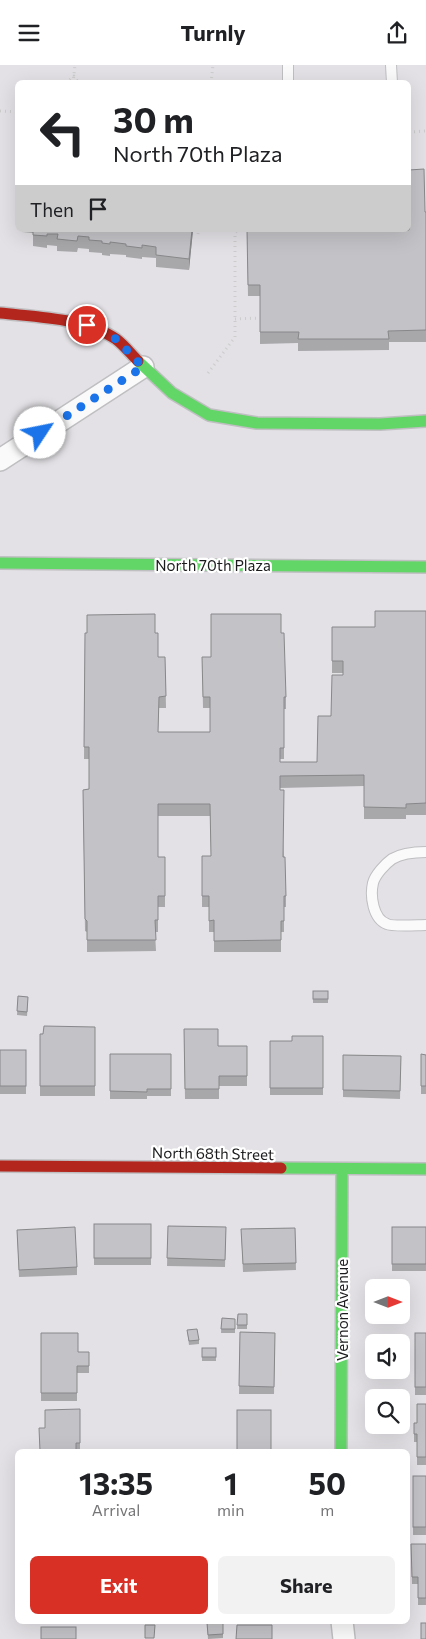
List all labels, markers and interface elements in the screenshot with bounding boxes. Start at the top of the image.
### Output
icon: menu [15,19,43,47]
text: Turnly [180,19,246,46]
icon: share [383,19,411,47]
text: 30 m [113,97,194,140]
icon: left [30,100,95,165]
text: North 70th Plaza [113,140,282,167]
icon: arrive [84,195,112,223]
text: Then [30,198,74,221]
pin [66,304,108,346]
icon: arrive [73,311,101,339]
position arrow [13,406,65,458]
street label: North 70th Plaza [155,556,271,574]
street label: North 68th Street [152,1143,274,1163]
street label: Vernon Avenue [333,1259,351,1361]
north arrow [365,1279,410,1324]
map controls [365,1279,410,1434]
button: sound [365,1334,410,1379]
button: search [365,1389,410,1434]
text: 13:35 [79,1464,153,1501]
text: 1 [224,1464,238,1501]
text: 50 [308,1464,346,1501]
text: Arrival [92,1500,140,1519]
text: min [217,1500,244,1519]
text: m [320,1500,334,1519]
button: Exit [30,1556,208,1614]
button: Share [218,1556,395,1614]

